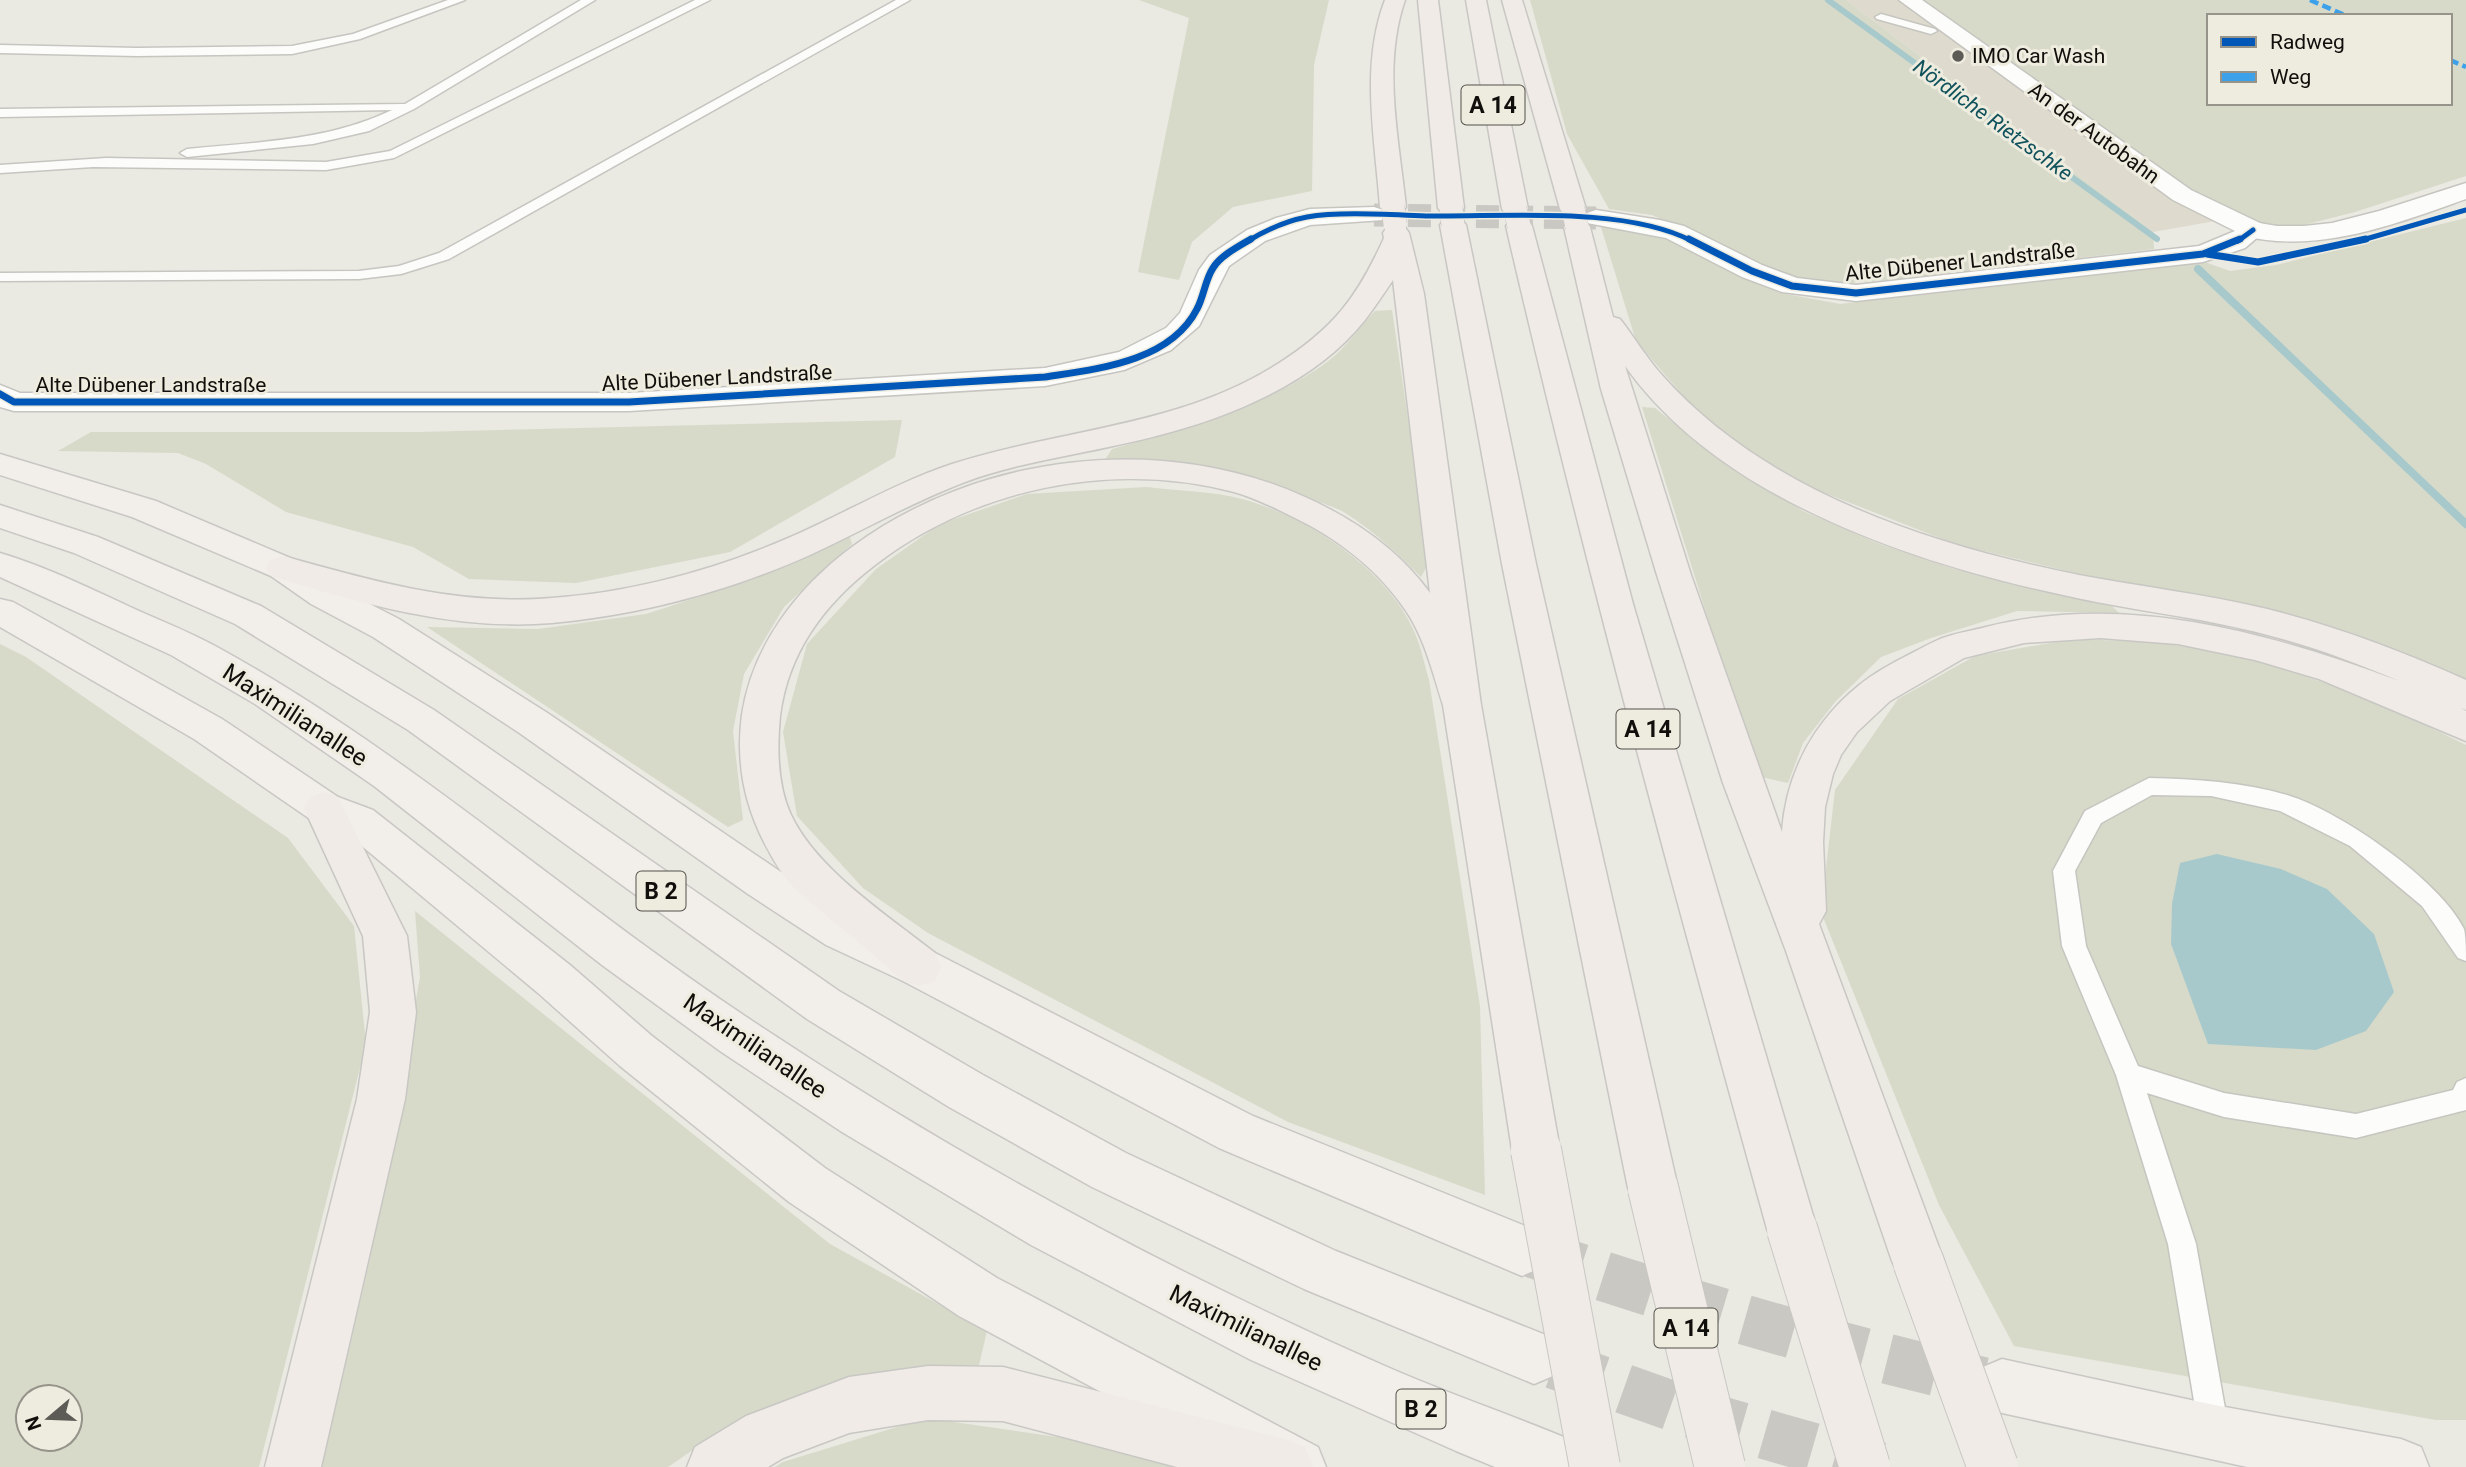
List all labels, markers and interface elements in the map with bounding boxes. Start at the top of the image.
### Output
legend [2207,14,2452,105]
text: Radweg [2270,30,2345,54]
place label: IMO Car Wash [1972,44,2105,68]
marker: IMO Car Wash [1950,48,1966,64]
water label: Nördliche Rietzschke [1909,54,2077,186]
text: Weg [2270,65,2311,89]
street label: An der Autobahn [2024,77,2164,189]
road number: A 14 [1462,86,1524,124]
street label: Alte Dübener Landstraße [1844,238,2076,286]
street label: Alte Dübener Landstraße [601,360,833,396]
street label: Alte Dübener Landstraße [36,373,267,397]
street label: Maximilianallee [217,658,373,772]
road number: A 14 [1616,709,1680,748]
road number: B 2 [636,872,686,911]
street label: Maximilianallee [678,988,832,1104]
street label: Maximilianallee [1165,1279,1327,1377]
road number: A 14 [1654,1308,1718,1348]
north arrow [14,1383,84,1453]
road number: B 2 [1396,1390,1446,1428]
text: N [20,1413,46,1433]

